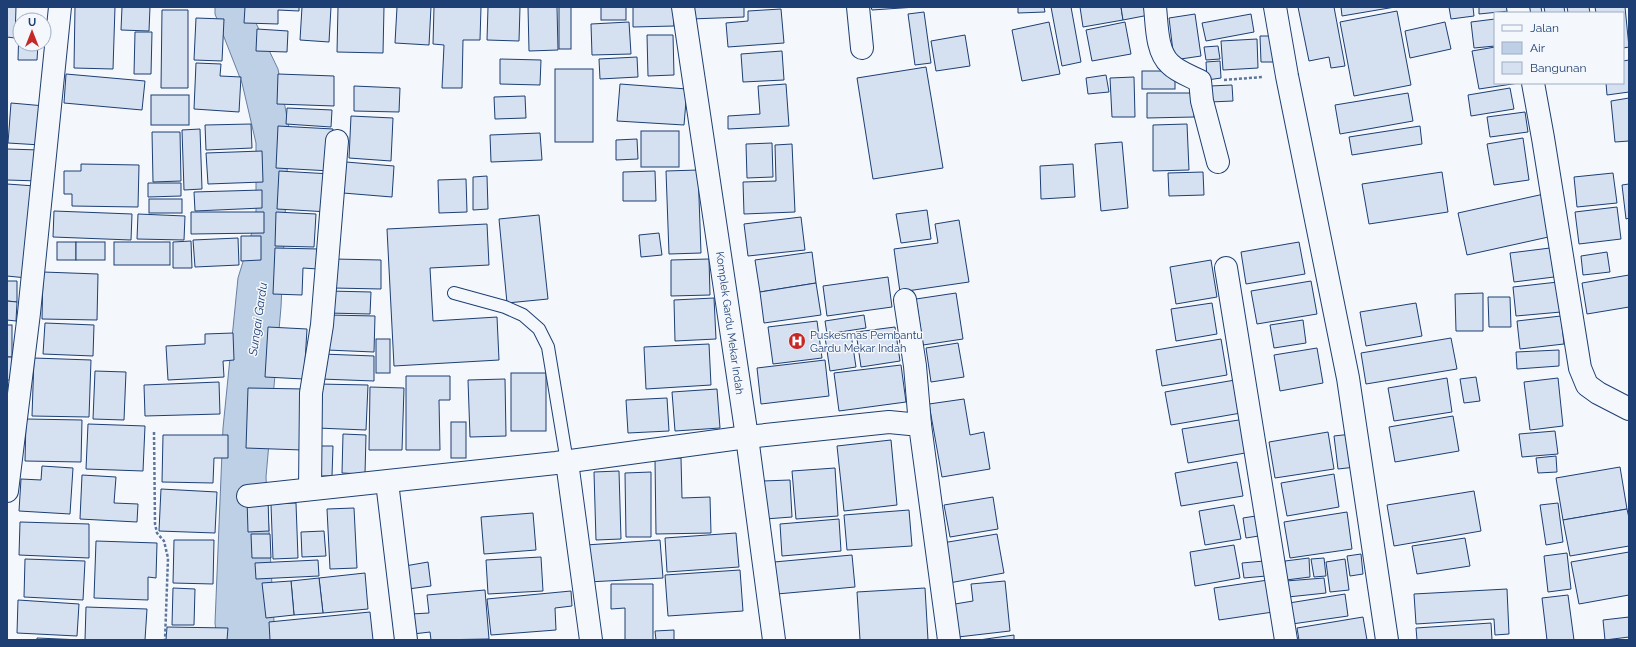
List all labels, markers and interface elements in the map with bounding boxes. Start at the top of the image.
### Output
north arrow [12,12,52,52]
legend [1494,12,1624,84]
text: U [28,16,36,29]
text: Jalan [1530,21,1559,35]
text: Air [1530,41,1546,55]
text: Bangunan [1530,61,1587,75]
street label: Komplek Gardu Mekar Indah [713,251,746,396]
water label: Sungai Gardu [246,281,270,357]
place label: Puskesmas Pembantu Gardu Mekar Indah [810,329,923,355]
hospital icon: Puskesmas Pembantu Gardu Mekar Indah [787,331,807,351]

